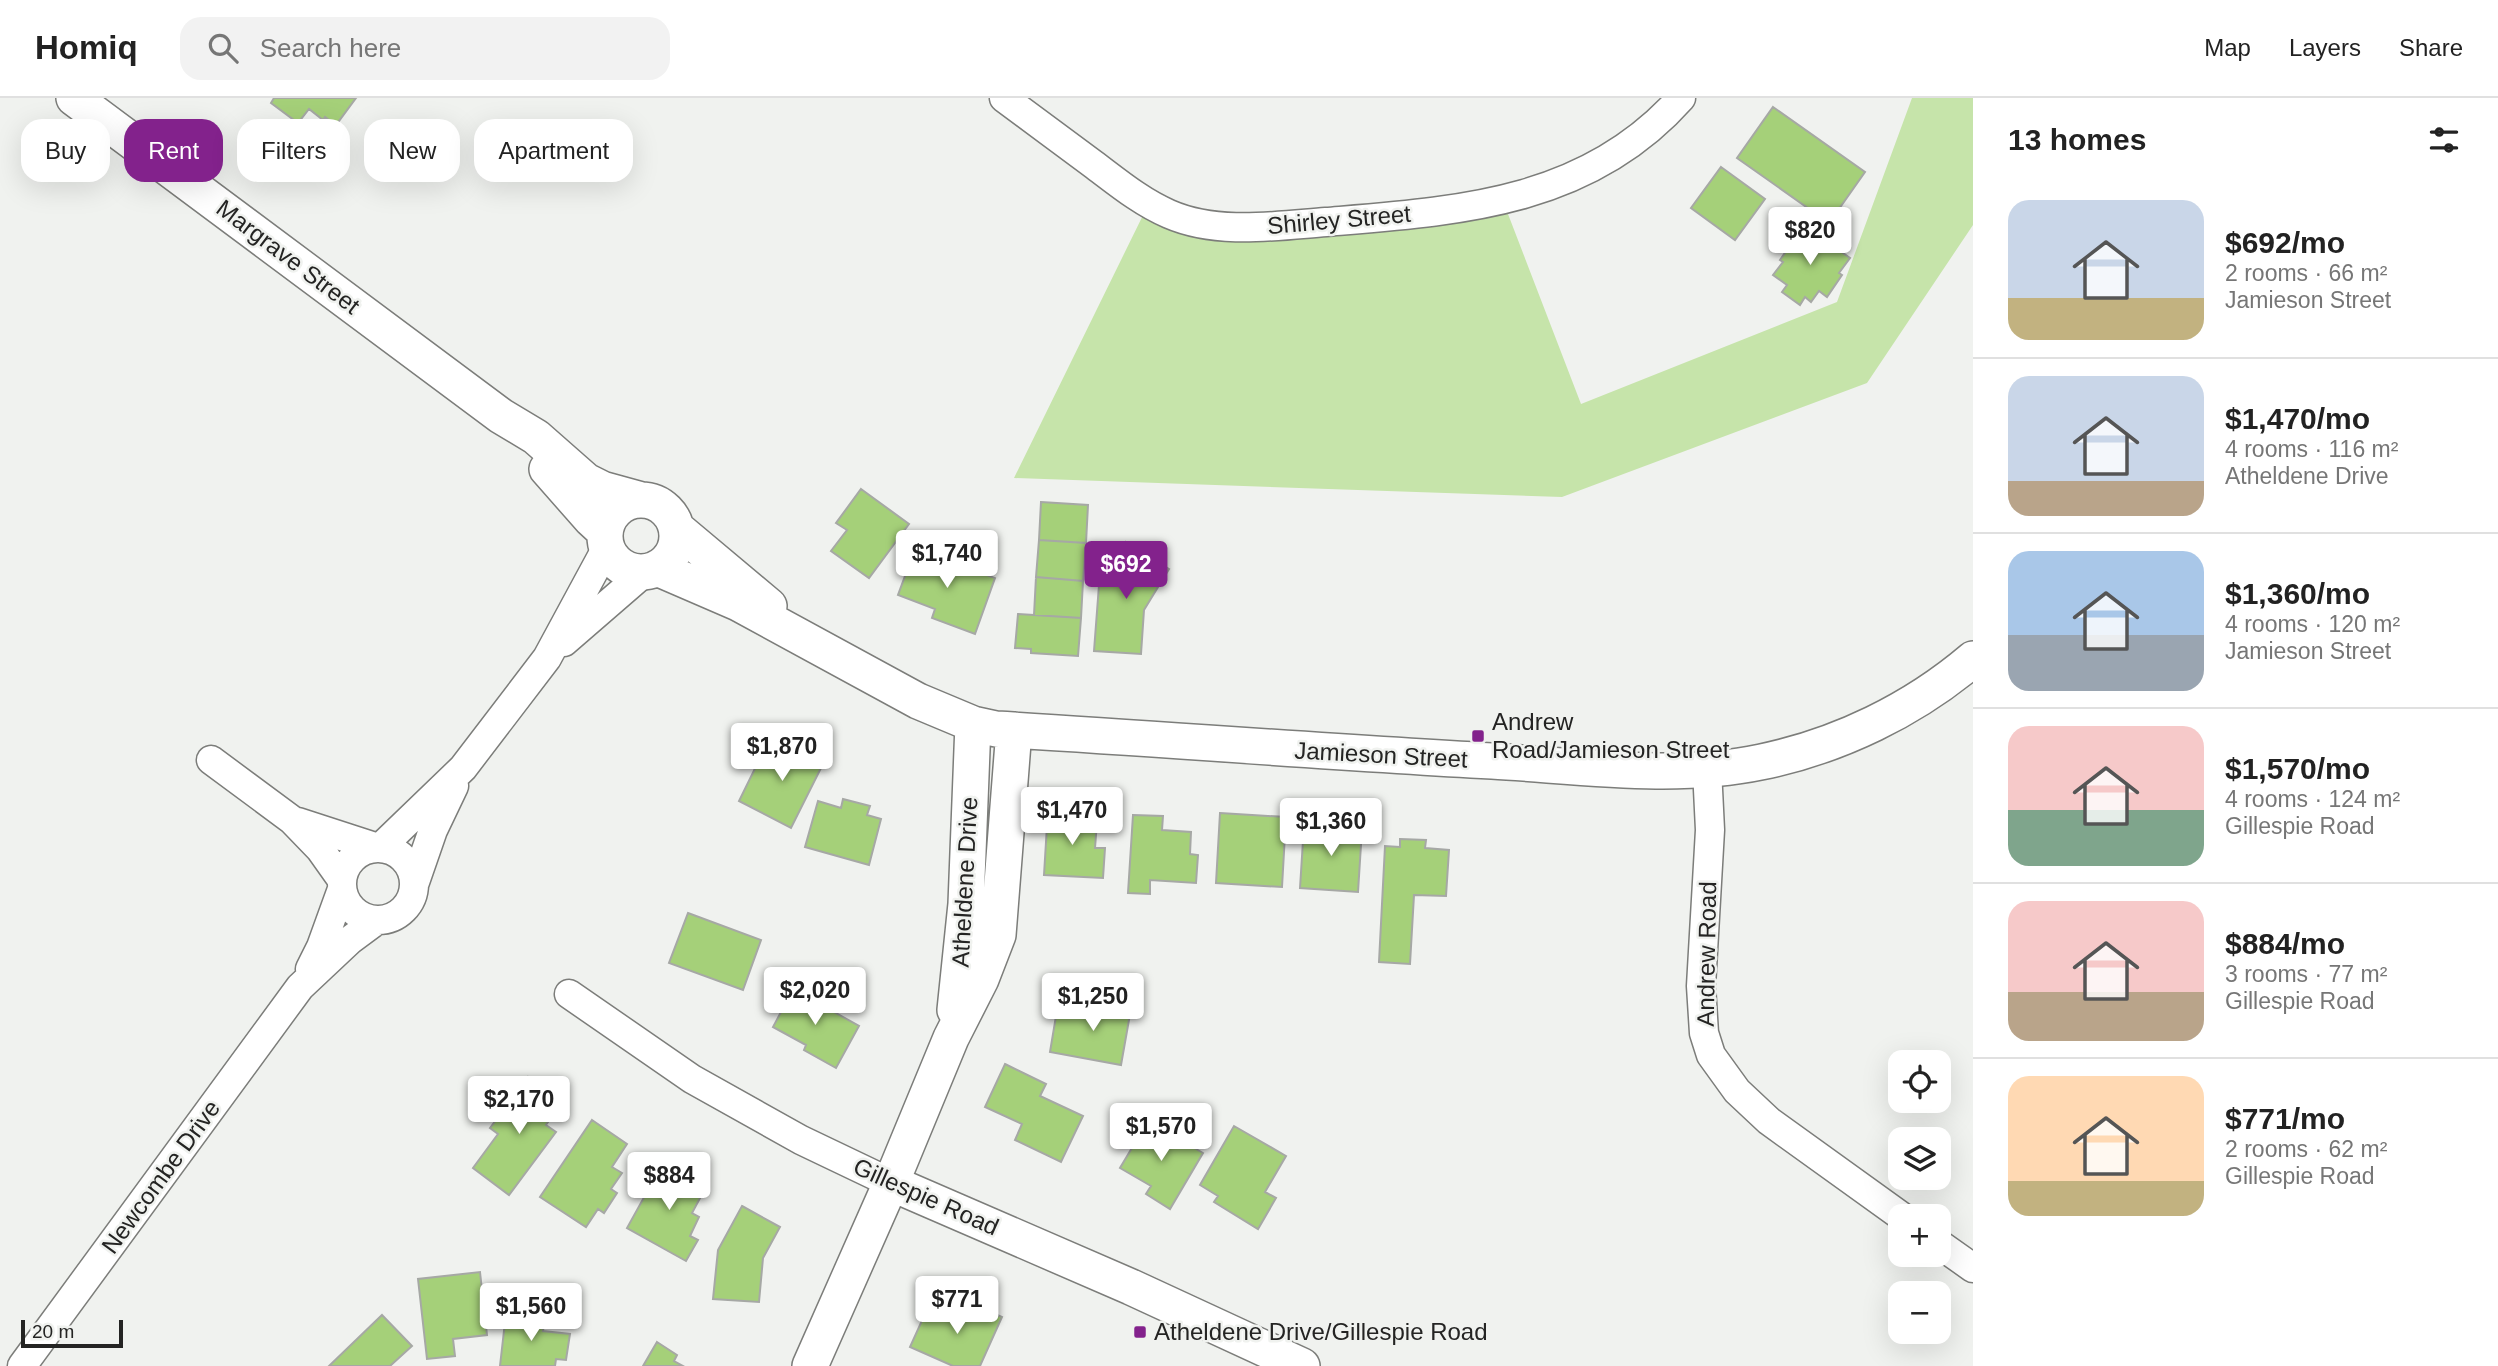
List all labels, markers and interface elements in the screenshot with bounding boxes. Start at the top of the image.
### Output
search box [180,17,670,80]
text: Homiq [35,29,138,66]
icon: search [204,29,242,67]
text: Search here [260,33,401,63]
text: Map [2204,34,2251,61]
text: Layers [2289,34,2361,61]
text: Share [2399,34,2463,61]
chip: Buy [21,119,110,182]
chip: Rent [124,119,223,182]
chip: Filters [237,119,350,182]
chip: New [364,119,460,182]
chip: Apartment [474,119,633,182]
icon: filters [2425,121,2463,159]
text: 13 homes [2008,123,2146,156]
street label: Margrave Street [211,194,365,319]
street label: Shirley Street [1266,200,1412,239]
pin: $820 [1769,208,1851,267]
text: $820 [1784,217,1836,243]
text: $692/mo [2225,226,2345,259]
icon: home [2064,228,2148,312]
text: 2 rooms · 66 m² [2225,260,2387,286]
text: Jamieson Street [2225,287,2391,313]
text: $1,470/mo [2225,402,2370,435]
icon: home [2064,404,2148,488]
text: 4 rooms · 116 m² [2225,436,2398,462]
text: Atheldene Drive [2225,463,2389,489]
pin: $1,740 [890,531,1004,590]
text: $1,740 [912,540,982,566]
pin: $692 [1085,542,1167,601]
text: $692 [1100,551,1152,577]
text: $1,360/mo [2225,577,2370,610]
icon: home [2064,579,2148,663]
text: 4 rooms · 120 m² [2225,611,2400,637]
text: Jamieson Street [2225,638,2391,664]
place label: Andrew Road/Jamieson Street [1492,708,1730,763]
pin: $1,870 [725,724,839,783]
marker: Andrew Road/Jamieson Street [1470,728,1486,744]
text: $1,870 [747,733,817,759]
street label: Jamieson Street [1294,736,1469,773]
text: $1,570/mo [2225,752,2370,785]
icon: home [2064,754,2148,838]
text: 4 rooms · 124 m² [2225,786,2400,812]
pin: $1,470 [1015,788,1129,847]
street label: Atheldene Drive [947,796,982,968]
text: $1,470 [1037,797,1107,823]
pin: $1,360 [1274,798,1388,858]
text: $1,360 [1296,808,1366,834]
text: Gillespie Road [2225,813,2375,839]
street label: Andrew Road [1692,881,1721,1027]
text: $884/mo [2225,927,2345,960]
icon: home [2064,929,2148,1013]
text: 3 rooms · 77 m² [2225,961,2387,987]
pin: $2,020 [758,968,872,1027]
pin: $1,250 [1036,974,1150,1033]
text: $2,020 [780,977,850,1003]
text: $1,250 [1058,983,1128,1009]
text: Gillespie Road [2225,988,2375,1014]
map controls [1888,1050,1951,1344]
button: locate [1888,1050,1951,1113]
pin: $2,170 [462,1076,576,1136]
text: $2,170 [484,1086,554,1112]
street label: Newcombe Drive [96,1095,225,1259]
text: $771/mo [2225,1102,2345,1135]
pin: $1,570 [1104,1104,1218,1163]
icon: home [2064,1104,2148,1188]
text: $1,570 [1126,1113,1196,1139]
button: layers [1888,1127,1951,1190]
text: 2 rooms · 62 m² [2225,1136,2387,1162]
pin: $884 [628,1152,710,1212]
street label: Gillespie Road [849,1152,1003,1241]
text: $884 [643,1162,695,1188]
text: Gillespie Road [2225,1163,2375,1189]
button: + [1888,1204,1951,1267]
pin: $771 [916,1276,998,1336]
button: − [1888,1281,1951,1344]
pin: $1,560 [474,1284,588,1343]
text: $771 [931,1286,983,1312]
text: $1,560 [496,1293,566,1319]
scale bar [21,1317,122,1349]
place label: Atheldene Drive/Gillespie Road [1154,1318,1488,1345]
text: 20 m [32,1321,74,1342]
marker: Atheldene Drive/Gillespie Road [1132,1324,1148,1340]

